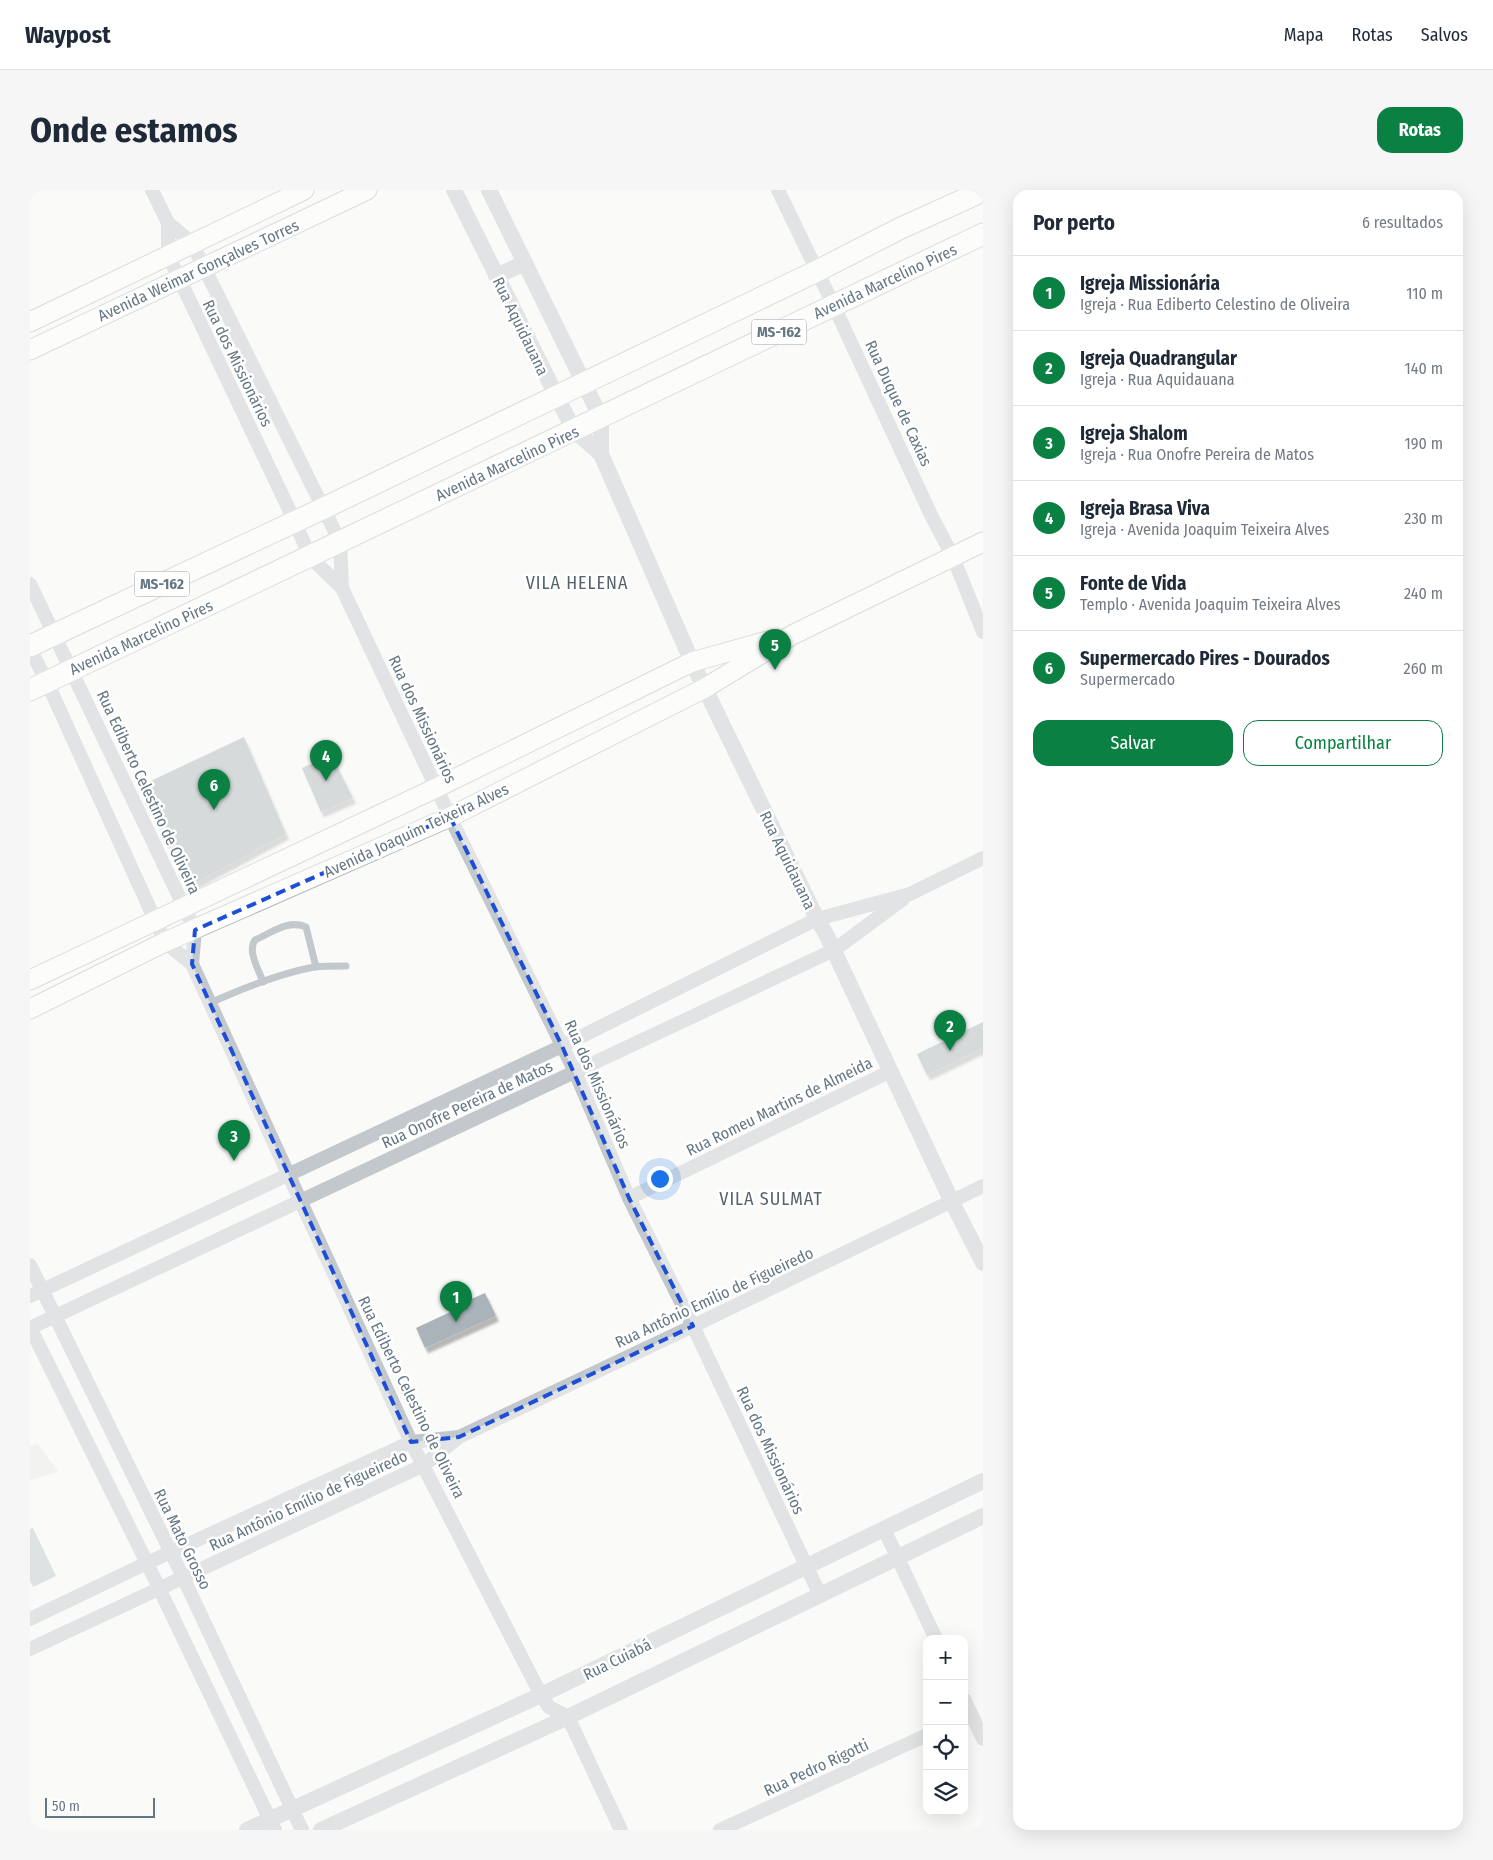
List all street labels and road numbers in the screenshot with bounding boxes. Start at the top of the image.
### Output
street label: Avenida Weimar Gonçalves Torres [95,215,302,325]
street label: Avenida Marcelino Pires [811,240,960,323]
street label: Rua Aquidauana [489,274,553,379]
street label: Rua dos Missionários [199,297,277,430]
road number: MS-162 [752,320,806,344]
street label: Rua Duque de Caxias [861,337,936,469]
street label: Avenida Marcelino Pires [433,422,582,505]
road number: MS-162 [134,572,190,596]
street label: Avenida Marcelino Pires [67,596,216,679]
street label: Rua dos Missionários [385,652,461,786]
street label: Rua Ediberto Celestino de Oliveira [93,687,204,897]
street label: Avenida Joaquim Teixeira Alves [321,779,512,882]
street label: Rua Aquidauana [756,808,820,913]
street label: Rua dos Missionários [561,1017,635,1152]
street label: Rua Romeu Martins de Almeida [683,1053,875,1160]
street label: Rua Onofre Pereira de Matos [379,1056,556,1152]
street label: Rua Antônio Emílio de Figueiredo [612,1243,816,1352]
street label: Rua Ediberto Celestino de Oliveira [354,1293,469,1502]
street label: Rua dos Missionários [733,1383,809,1517]
street label: Rua Antônio Emílio de Figueiredo [206,1446,410,1555]
street label: Rua Mato Grosso [150,1486,215,1593]
street label: Rua Cuiabá [580,1635,654,1684]
street label: Rua Pedro Rigotti [761,1735,872,1800]

